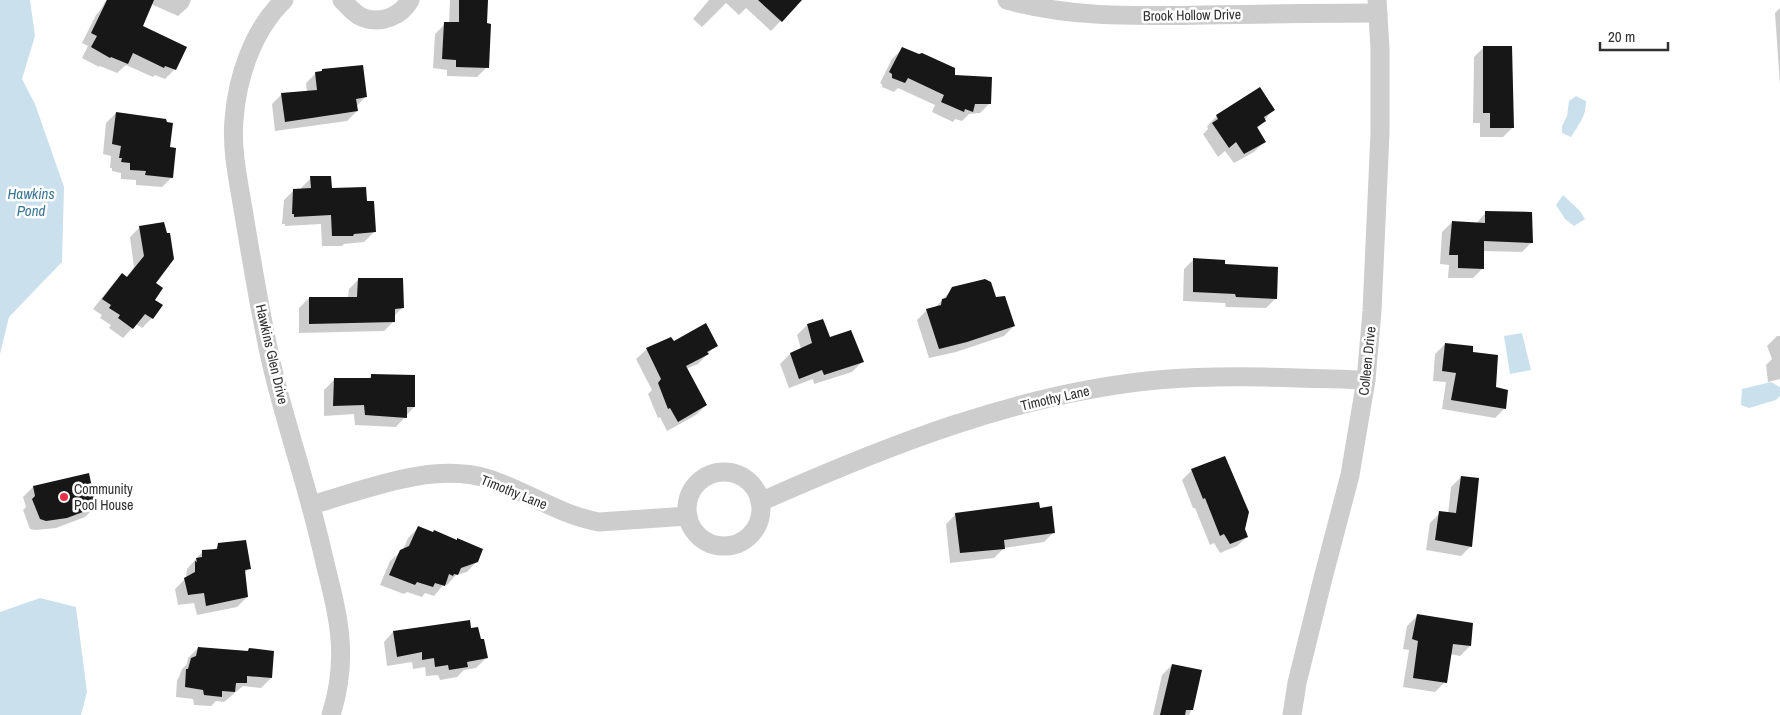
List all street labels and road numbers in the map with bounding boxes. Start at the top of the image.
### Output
street label: Brook Hollow Drive [1143,5,1241,25]
street label: Hawkins Glen Drive [252,302,292,406]
street label: Colleen Drive [1354,325,1380,397]
street label: Timothy Lane [1019,381,1091,415]
street label: Timothy Lane [478,471,550,513]

